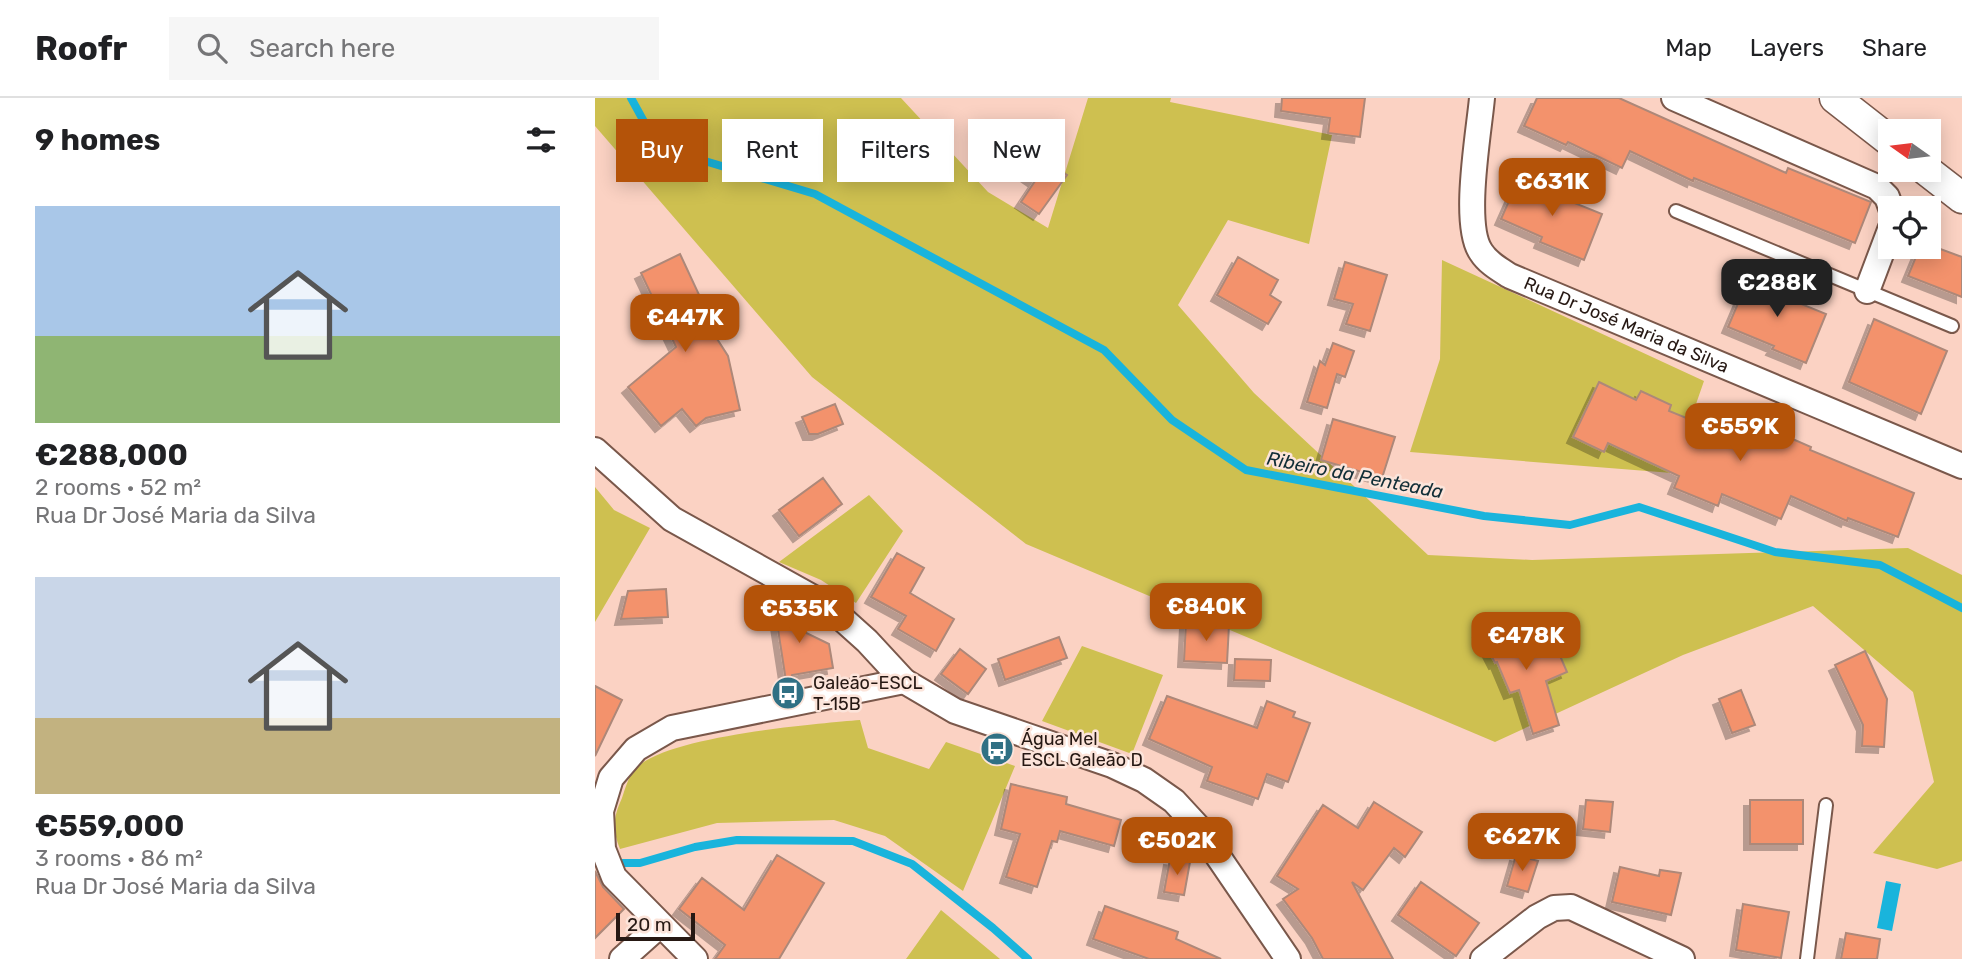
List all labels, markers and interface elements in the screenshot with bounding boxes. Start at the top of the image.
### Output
search box [169,17,659,80]
text: Roofr [35,29,127,68]
icon: search [193,29,231,67]
text: Search here [249,33,395,64]
text: Map [1665,34,1712,62]
text: Layers [1750,34,1824,62]
text: Share [1862,34,1927,62]
chip: Buy [616,119,708,182]
chip: Rent [722,119,823,182]
chip: Filters [837,119,954,182]
chip: New [968,119,1065,182]
north arrow [1878,119,1941,182]
map controls [1878,119,1941,259]
icon: filters [522,121,560,159]
text: 9 homes [35,122,160,158]
pin: €631K [1503,158,1601,218]
text: €631K [1515,167,1589,195]
button: locate [1878,196,1941,259]
icon: home [235,252,361,378]
pin: €288K [1728,260,1826,319]
text: €288K [1737,268,1817,296]
street label: Rua Dr José Maria da Silva [1521,272,1732,378]
pin: €447K [636,294,734,354]
text: €447K [646,303,724,331]
pin: €559K [1691,404,1789,463]
text: €559K [1701,412,1779,440]
text: €288,000 [35,437,188,473]
water label: Ribeiro da Penteada [1265,447,1445,503]
text: 2 rooms · 52 m² [35,473,201,501]
text: Rua Dr José Maria da Silva [35,501,316,529]
pin: €840K [1157,584,1255,643]
pin: €535K [750,586,848,645]
text: €840K [1166,592,1246,620]
text: €535K [760,594,838,622]
pin: €478K [1477,612,1575,672]
text: €478K [1487,621,1565,649]
icon: home [235,623,361,749]
place label: Galeão-ESCL T-15B [813,672,923,715]
bus stop icon: Galeão-ESCL T-15B [769,674,807,712]
place label: Água Mel ESCL Galeão D [1021,728,1143,771]
bus stop icon: Água Mel ESCL Galeão D [978,730,1016,768]
text: €559,000 [35,808,184,844]
pin: €627K [1473,814,1571,873]
pin: €502K [1128,818,1226,877]
text: €627K [1484,822,1560,850]
text: €502K [1138,826,1216,854]
text: 3 rooms · 86 m² [35,844,203,872]
text: Rua Dr José Maria da Silva [35,872,316,900]
scale bar [616,910,695,942]
text: 20 m [627,913,672,936]

